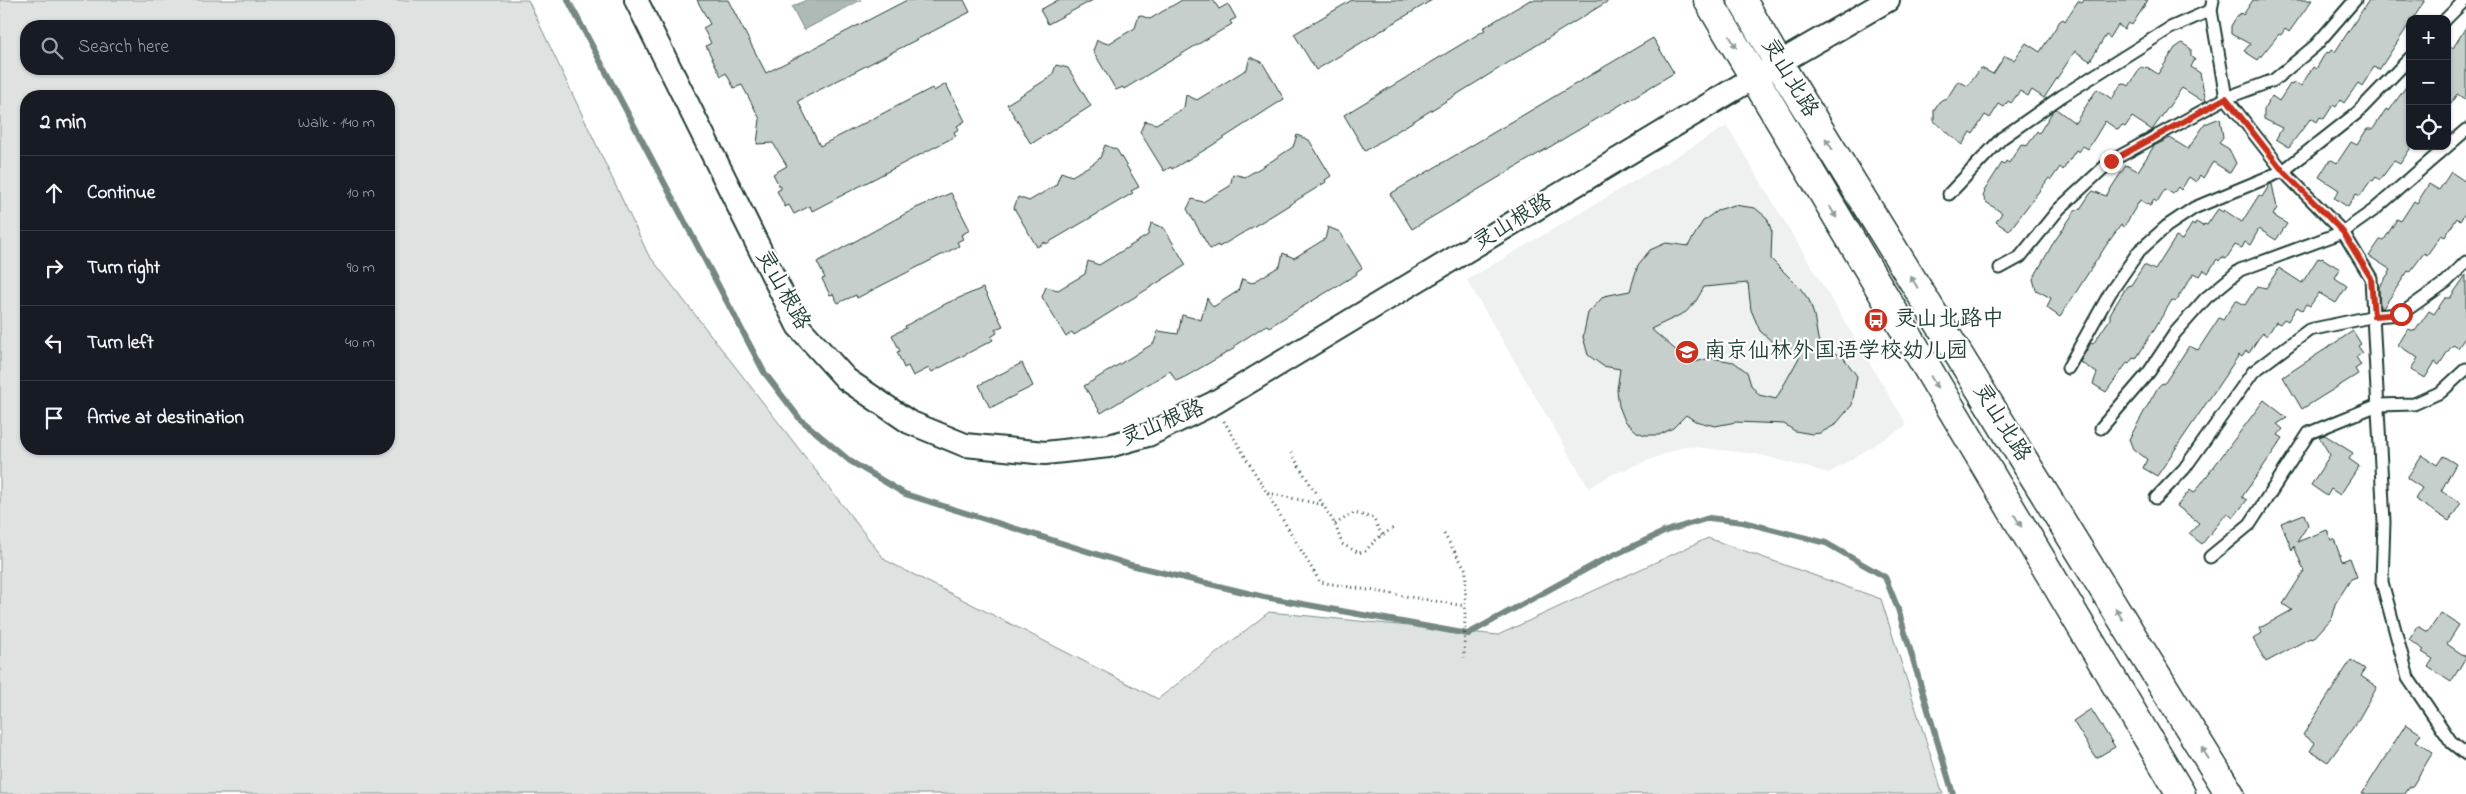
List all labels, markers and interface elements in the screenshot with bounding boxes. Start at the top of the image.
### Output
map controls [2406,15,2451,150]
button: + [2406,15,2451,60]
search box [20,20,395,75]
street label: 灵山北路 [1753,32,1825,124]
icon: search [38,34,66,62]
text: Search here [78,34,169,61]
one-way arrow [1728,36,1737,49]
button: − [2406,60,2451,105]
button: locate [2406,105,2451,150]
text: 2 min [40,108,86,138]
text: Walk · 140 m [298,111,375,135]
one-way arrow [1824,138,1834,151]
route end [2100,150,2123,173]
icon: ahead [40,179,68,207]
text: Continue [87,180,155,207]
text: 10 m [347,181,375,205]
street label: 灵山根路 [1467,187,1559,259]
one-way arrow [1829,206,1838,219]
street label: 灵山根路 [747,244,817,336]
icon: right [40,254,68,282]
text: Turn right [87,255,160,282]
text: 90 m [347,256,375,280]
one-way arrow [1910,276,1919,289]
route start [2390,303,2413,326]
place label: 灵山北路中 [1894,304,2004,336]
bus stop icon: 灵山北路中 [1863,307,1889,333]
icon: left [40,329,68,357]
text: Turn left [87,330,154,357]
text: 40 m [345,331,375,355]
place label: 南京仙林外国语学校幼儿园 [1704,336,1968,368]
school or university icon: 南京仙林外国语学校幼儿园 [1674,339,1700,365]
one-way arrow [1930,375,1939,388]
street label: 灵山北路 [1964,377,2038,469]
street label: 灵山根路 [1116,393,1210,455]
icon: arrive [40,404,68,432]
text: Arrive at destination [87,405,244,432]
one-way arrow [2013,515,2022,528]
one-way arrow [2115,608,2124,621]
one-way arrow [2200,746,2209,759]

